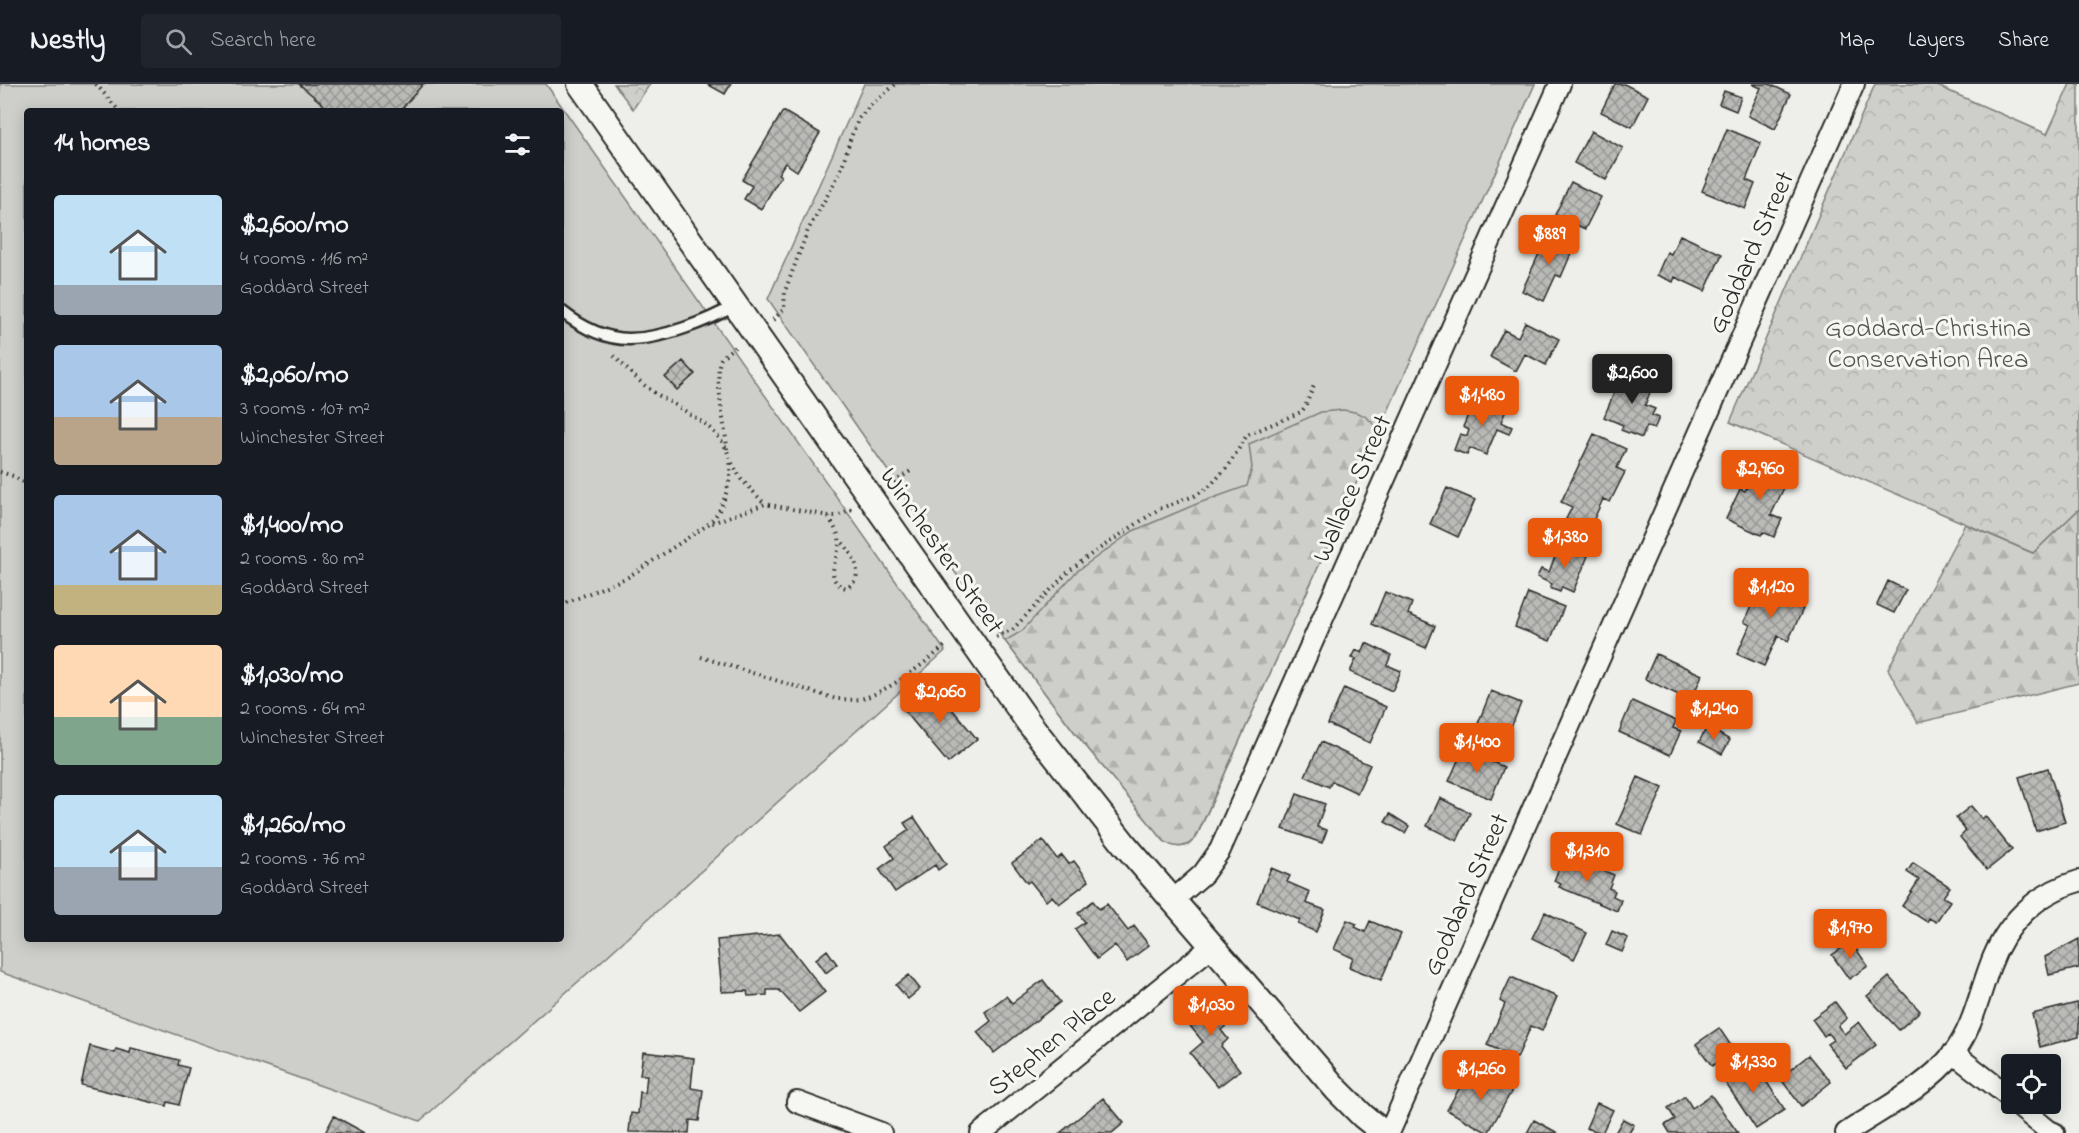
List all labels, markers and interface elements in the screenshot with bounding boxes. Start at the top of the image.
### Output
search box [141,14,561,68]
text: Nestly [30,21,105,62]
icon: search [162,25,195,58]
text: Search here [210,25,316,57]
text: Map [1839,26,1875,56]
text: Layers [1908,26,1965,56]
text: Share [1998,26,2049,56]
text: 14 homes [54,125,150,163]
icon: filters [501,128,534,161]
street label: Goddard Street [1699,165,1806,341]
text: $2,600/mo [240,207,349,245]
pin: $889 [1513,215,1585,266]
icon: home [102,219,174,291]
text: $889 [1532,220,1566,249]
text: 4 rooms · 116 m² [240,245,368,274]
text: Goddard Street [240,274,369,303]
park label: Goddard-Christina Conservation Area [1825,310,2031,380]
pin: $2,600 [1583,354,1681,405]
text: $2,060/mo [240,357,349,395]
text: $2,600 [1606,359,1658,388]
icon: home [102,369,174,441]
pin: $1,480 [1433,376,1531,427]
text: $1,480 [1459,381,1505,410]
text: 3 rooms · 107 m² [240,395,370,424]
street label: Wallace Street [1303,409,1403,569]
text: Winchester Street [240,424,385,453]
pin: $2,960 [1711,450,1809,501]
text: $2,960 [1736,455,1784,484]
street label: Winchester Street [869,460,1013,643]
text: $1,400/mo [240,507,343,545]
pin: $1,380 [1516,518,1614,569]
icon: home [102,519,174,591]
text: $1,380 [1542,523,1588,552]
text: 2 rooms · 80 m² [240,545,365,574]
pin: $1,120 [1722,568,1820,619]
text: $1,120 [1748,573,1794,602]
text: Goddard Street [240,574,369,603]
text: $1,030/mo [240,657,343,695]
icon: home [102,669,174,741]
pin: $2,060 [891,673,989,724]
text: $2,060 [914,678,966,707]
pin: $1,240 [1665,690,1763,741]
text: 2 rooms · 64 m² [240,695,365,724]
text: $1,240 [1690,695,1738,724]
pin: $1,400 [1428,723,1526,774]
text: Winchester Street [240,724,385,753]
text: $1,400 [1453,728,1501,757]
text: $1,260/mo [240,807,346,845]
street label: Goddard Street [1414,807,1521,983]
icon: home [102,819,174,891]
pin: $1,310 [1538,832,1636,883]
text: $1,310 [1564,837,1610,866]
text: 2 rooms · 76 m² [240,845,365,874]
text: Goddard Street [240,874,369,903]
pin: $1,970 [1801,909,1899,960]
text: $1,970 [1828,914,1872,943]
street label: Stephen Place [980,979,1126,1107]
pin: $1,030 [1162,986,1260,1037]
text: $1,030 [1187,991,1235,1020]
pin: $1,330 [1704,1043,1802,1094]
text: $1,330 [1729,1048,1777,1077]
pin: $1,260 [1432,1050,1530,1101]
map controls [2001,1054,2061,1114]
button: locate [2001,1054,2061,1114]
text: $1,260 [1456,1055,1506,1084]

